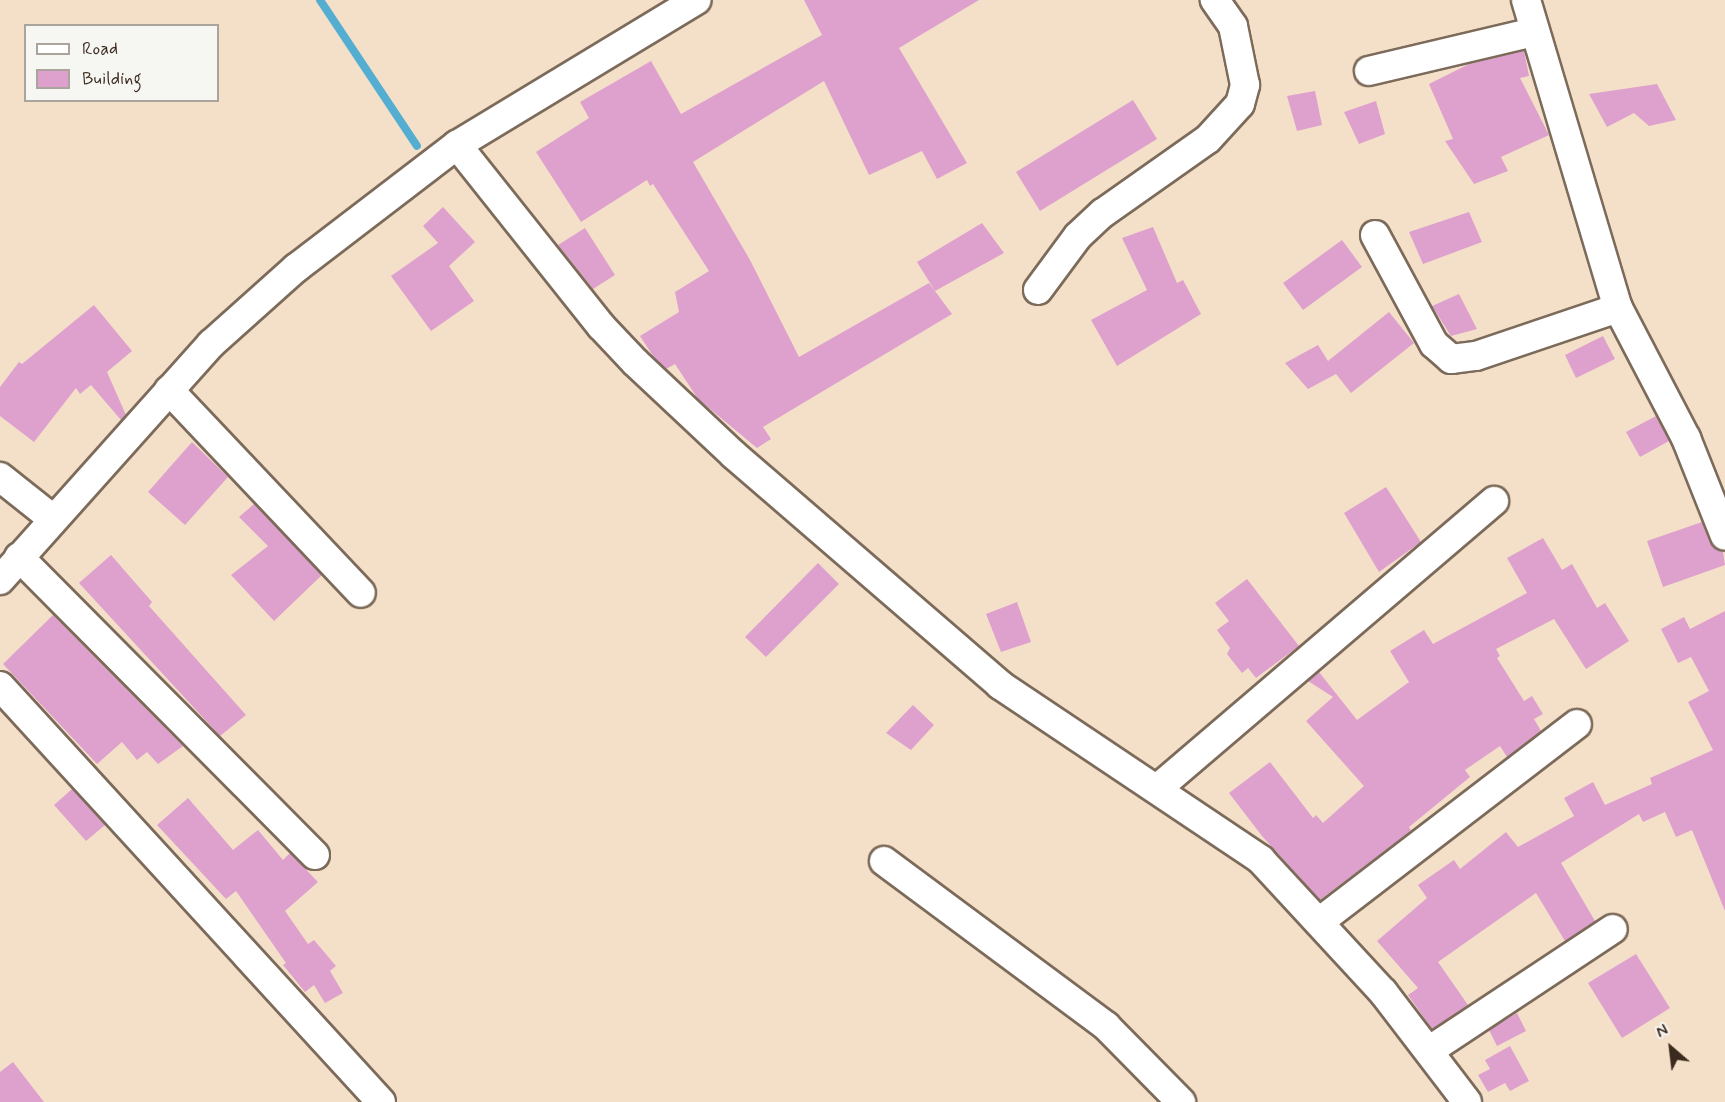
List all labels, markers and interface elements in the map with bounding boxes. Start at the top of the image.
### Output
legend [24,24,219,102]
text: Road [82,37,118,61]
text: Building [82,67,142,91]
north arrow [1641,1018,1701,1078]
text: N [1653,1020,1672,1043]

